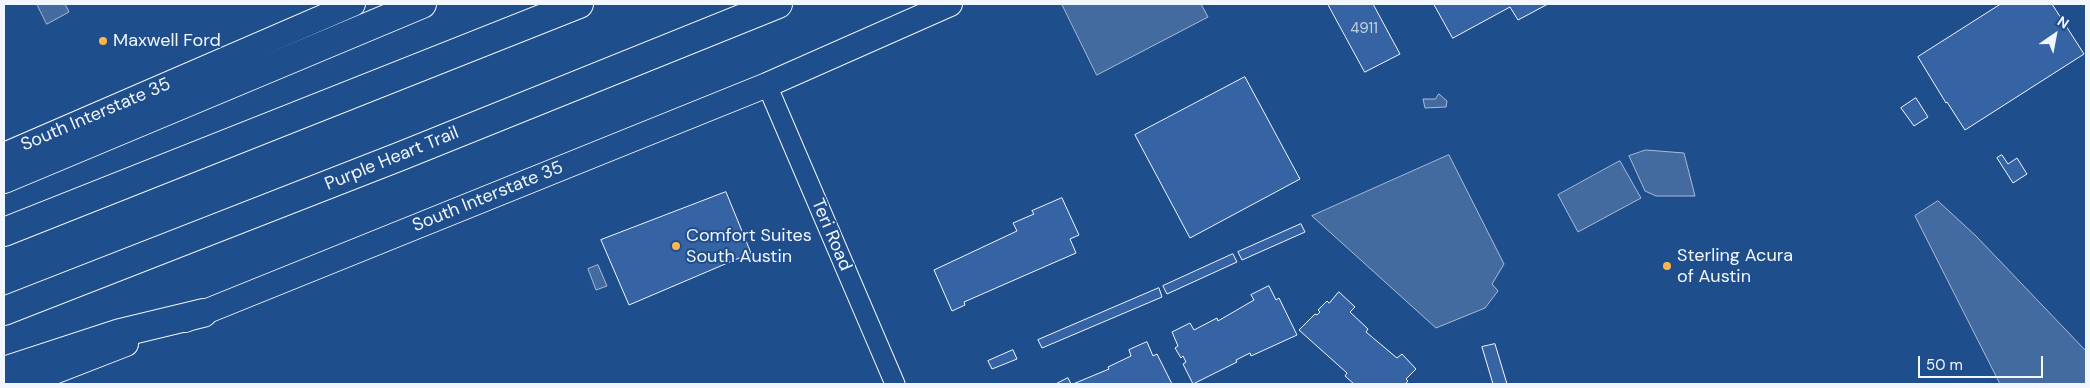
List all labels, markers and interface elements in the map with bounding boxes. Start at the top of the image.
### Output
north arrow [2030,10,2080,60]
text: N [2054,12,2072,33]
house number: 4911 [1350,20,1378,38]
place label: Maxwell Ford [113,30,221,52]
marker: Maxwell Ford [97,35,109,47]
street label: South Interstate 35 [18,74,174,156]
street label: Purple Heart Trail [322,122,462,196]
street label: South Interstate 35 [410,157,566,237]
street label: Teri Road [806,196,856,274]
place label: Comfort Suites South Austin [686,225,812,268]
marker: Comfort Suites South Austin [670,240,682,252]
place label: Sterling Acura of Austin [1677,245,1793,288]
marker: Sterling Acura of Austin [1661,260,1673,272]
scale bar [1920,346,2045,378]
text: 50 m [1926,355,1963,375]

